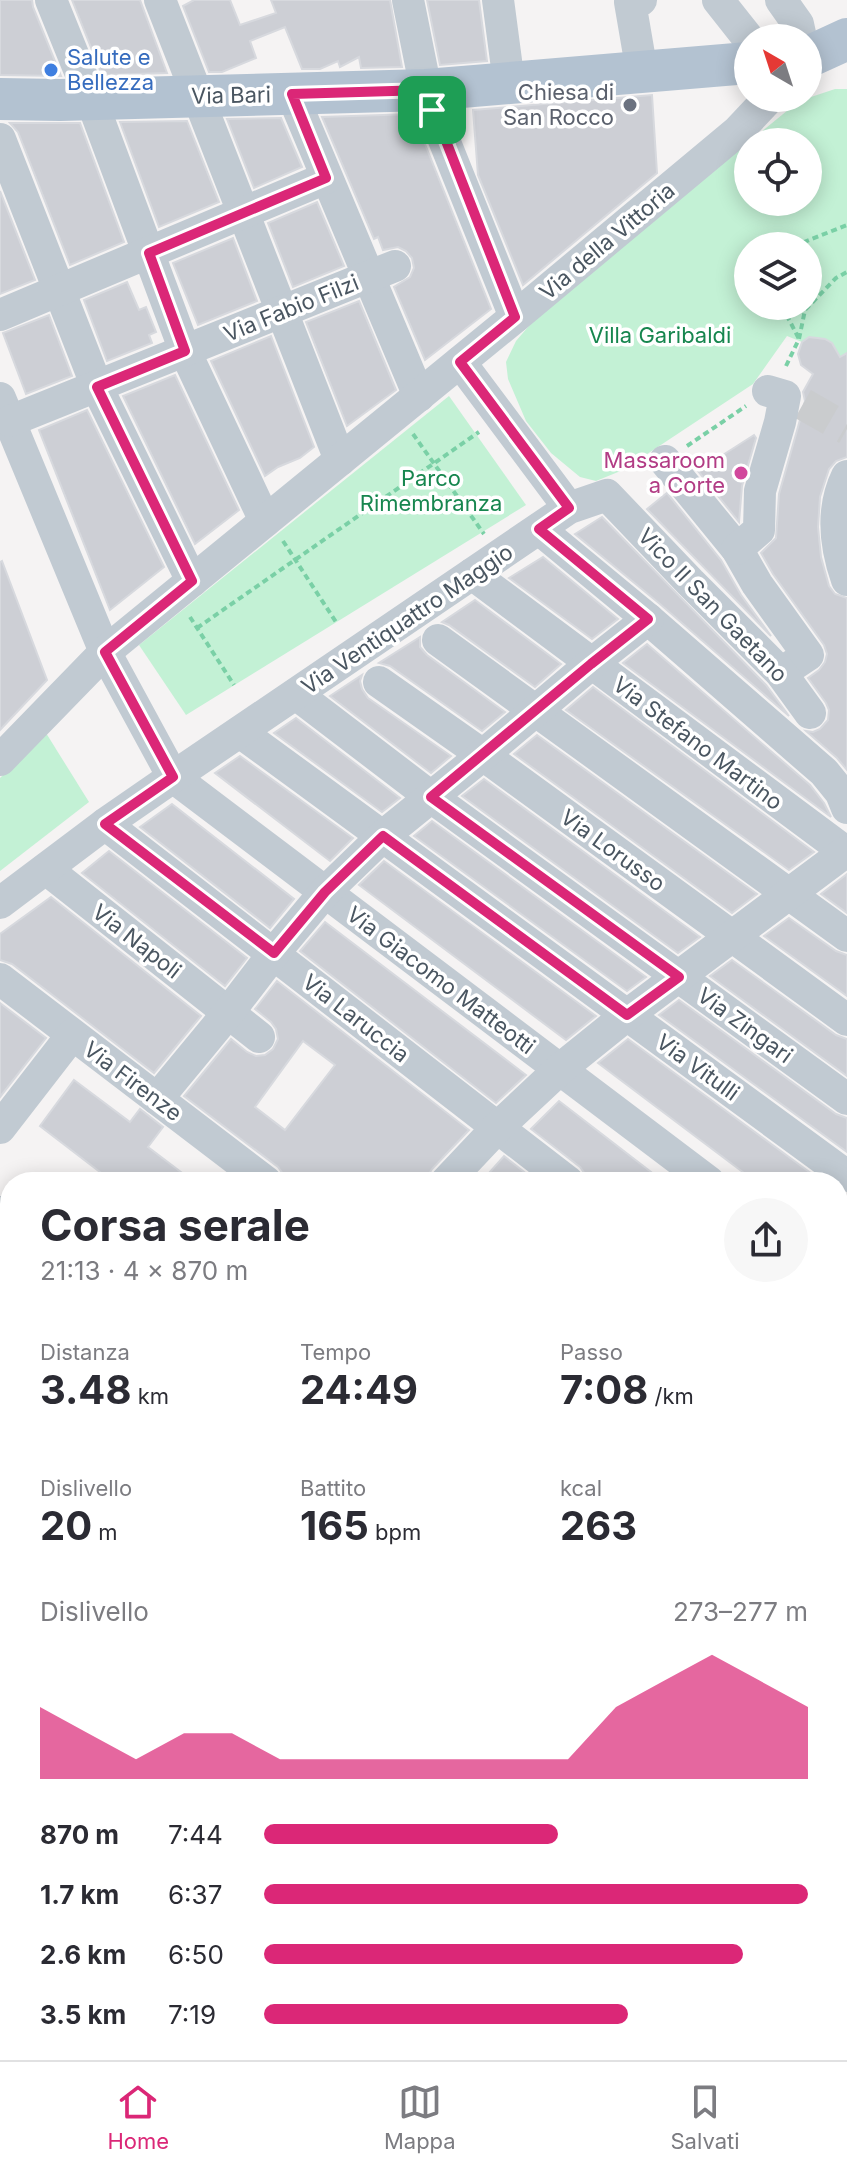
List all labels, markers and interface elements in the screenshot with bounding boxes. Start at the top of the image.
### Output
north arrow [734,24,822,112]
map controls [734,24,822,320]
place label: Salute e Bellezza [67,44,154,95]
marker: Salute e Bellezza [42,61,60,79]
pin [398,76,466,144]
place label: Chiesa di San Rocco [503,79,614,130]
street label: Via Bari [191,81,271,109]
icon: arrive [410,88,454,132]
marker: Chiesa di San Rocco [621,96,639,114]
button: locate [734,128,822,216]
street label: Via della Vittoria [534,177,680,305]
button: layers [734,232,822,320]
street label: Via Fabio Filzi [220,269,362,347]
park label: Villa Garibaldi [589,322,731,348]
place label: Massaroom a Corte [604,447,725,498]
marker: Massaroom a Corte [732,464,750,482]
park label: Parco Rimembranza [360,465,502,516]
street label: Vico II San Gaetano [633,523,793,687]
street label: Via Ventiquattro Maggio [296,539,518,699]
street label: Via Stefano Martino [608,671,788,815]
street label: Via Lorusso [556,804,670,896]
street label: Via Napoli [88,898,186,984]
street label: Via Giacomo Matteotti [342,901,540,1059]
street label: Via Laruccia [298,968,414,1068]
street label: Via Zingari [692,982,798,1068]
street label: Via Vitulli [652,1028,744,1106]
street label: Via Firenze [79,1036,187,1126]
text: Corsa serale [40,1198,310,1252]
button: share [724,1198,808,1282]
text: 21:13 · 4 × 870 m [40,1255,248,1286]
text: Distanza [40,1339,130,1365]
text: Tempo [300,1339,371,1365]
text: Passo [560,1339,623,1365]
text: 3.48 [40,1365,131,1414]
text: 24:49 [300,1365,418,1414]
text: 7:08 [560,1365,648,1414]
text: km [131,1383,169,1409]
text: /km [648,1383,694,1409]
text: Dislivello [40,1475,132,1501]
text: Battito [300,1475,366,1501]
text: kcal [560,1475,602,1501]
text: 20 [40,1501,92,1550]
text: 165 [300,1501,369,1550]
text: 263 [560,1501,637,1550]
text: m [92,1519,118,1545]
text: bpm [369,1519,421,1545]
text: Dislivello [40,1596,149,1627]
text: 273–277 m [673,1596,808,1627]
text: 870 m [40,1819,119,1850]
text: 7:44 [168,1819,223,1850]
text: 1.7 km [40,1879,119,1910]
text: 6:37 [168,1879,222,1910]
text: 2.6 km [40,1939,126,1970]
text: 6:50 [168,1939,224,1970]
text: 3.5 km [40,1999,126,2030]
text: 7:19 [168,1999,216,2030]
tab: Home [107,2080,169,2154]
tab: Mappa [384,2080,456,2154]
tab: Salvati [671,2080,740,2154]

